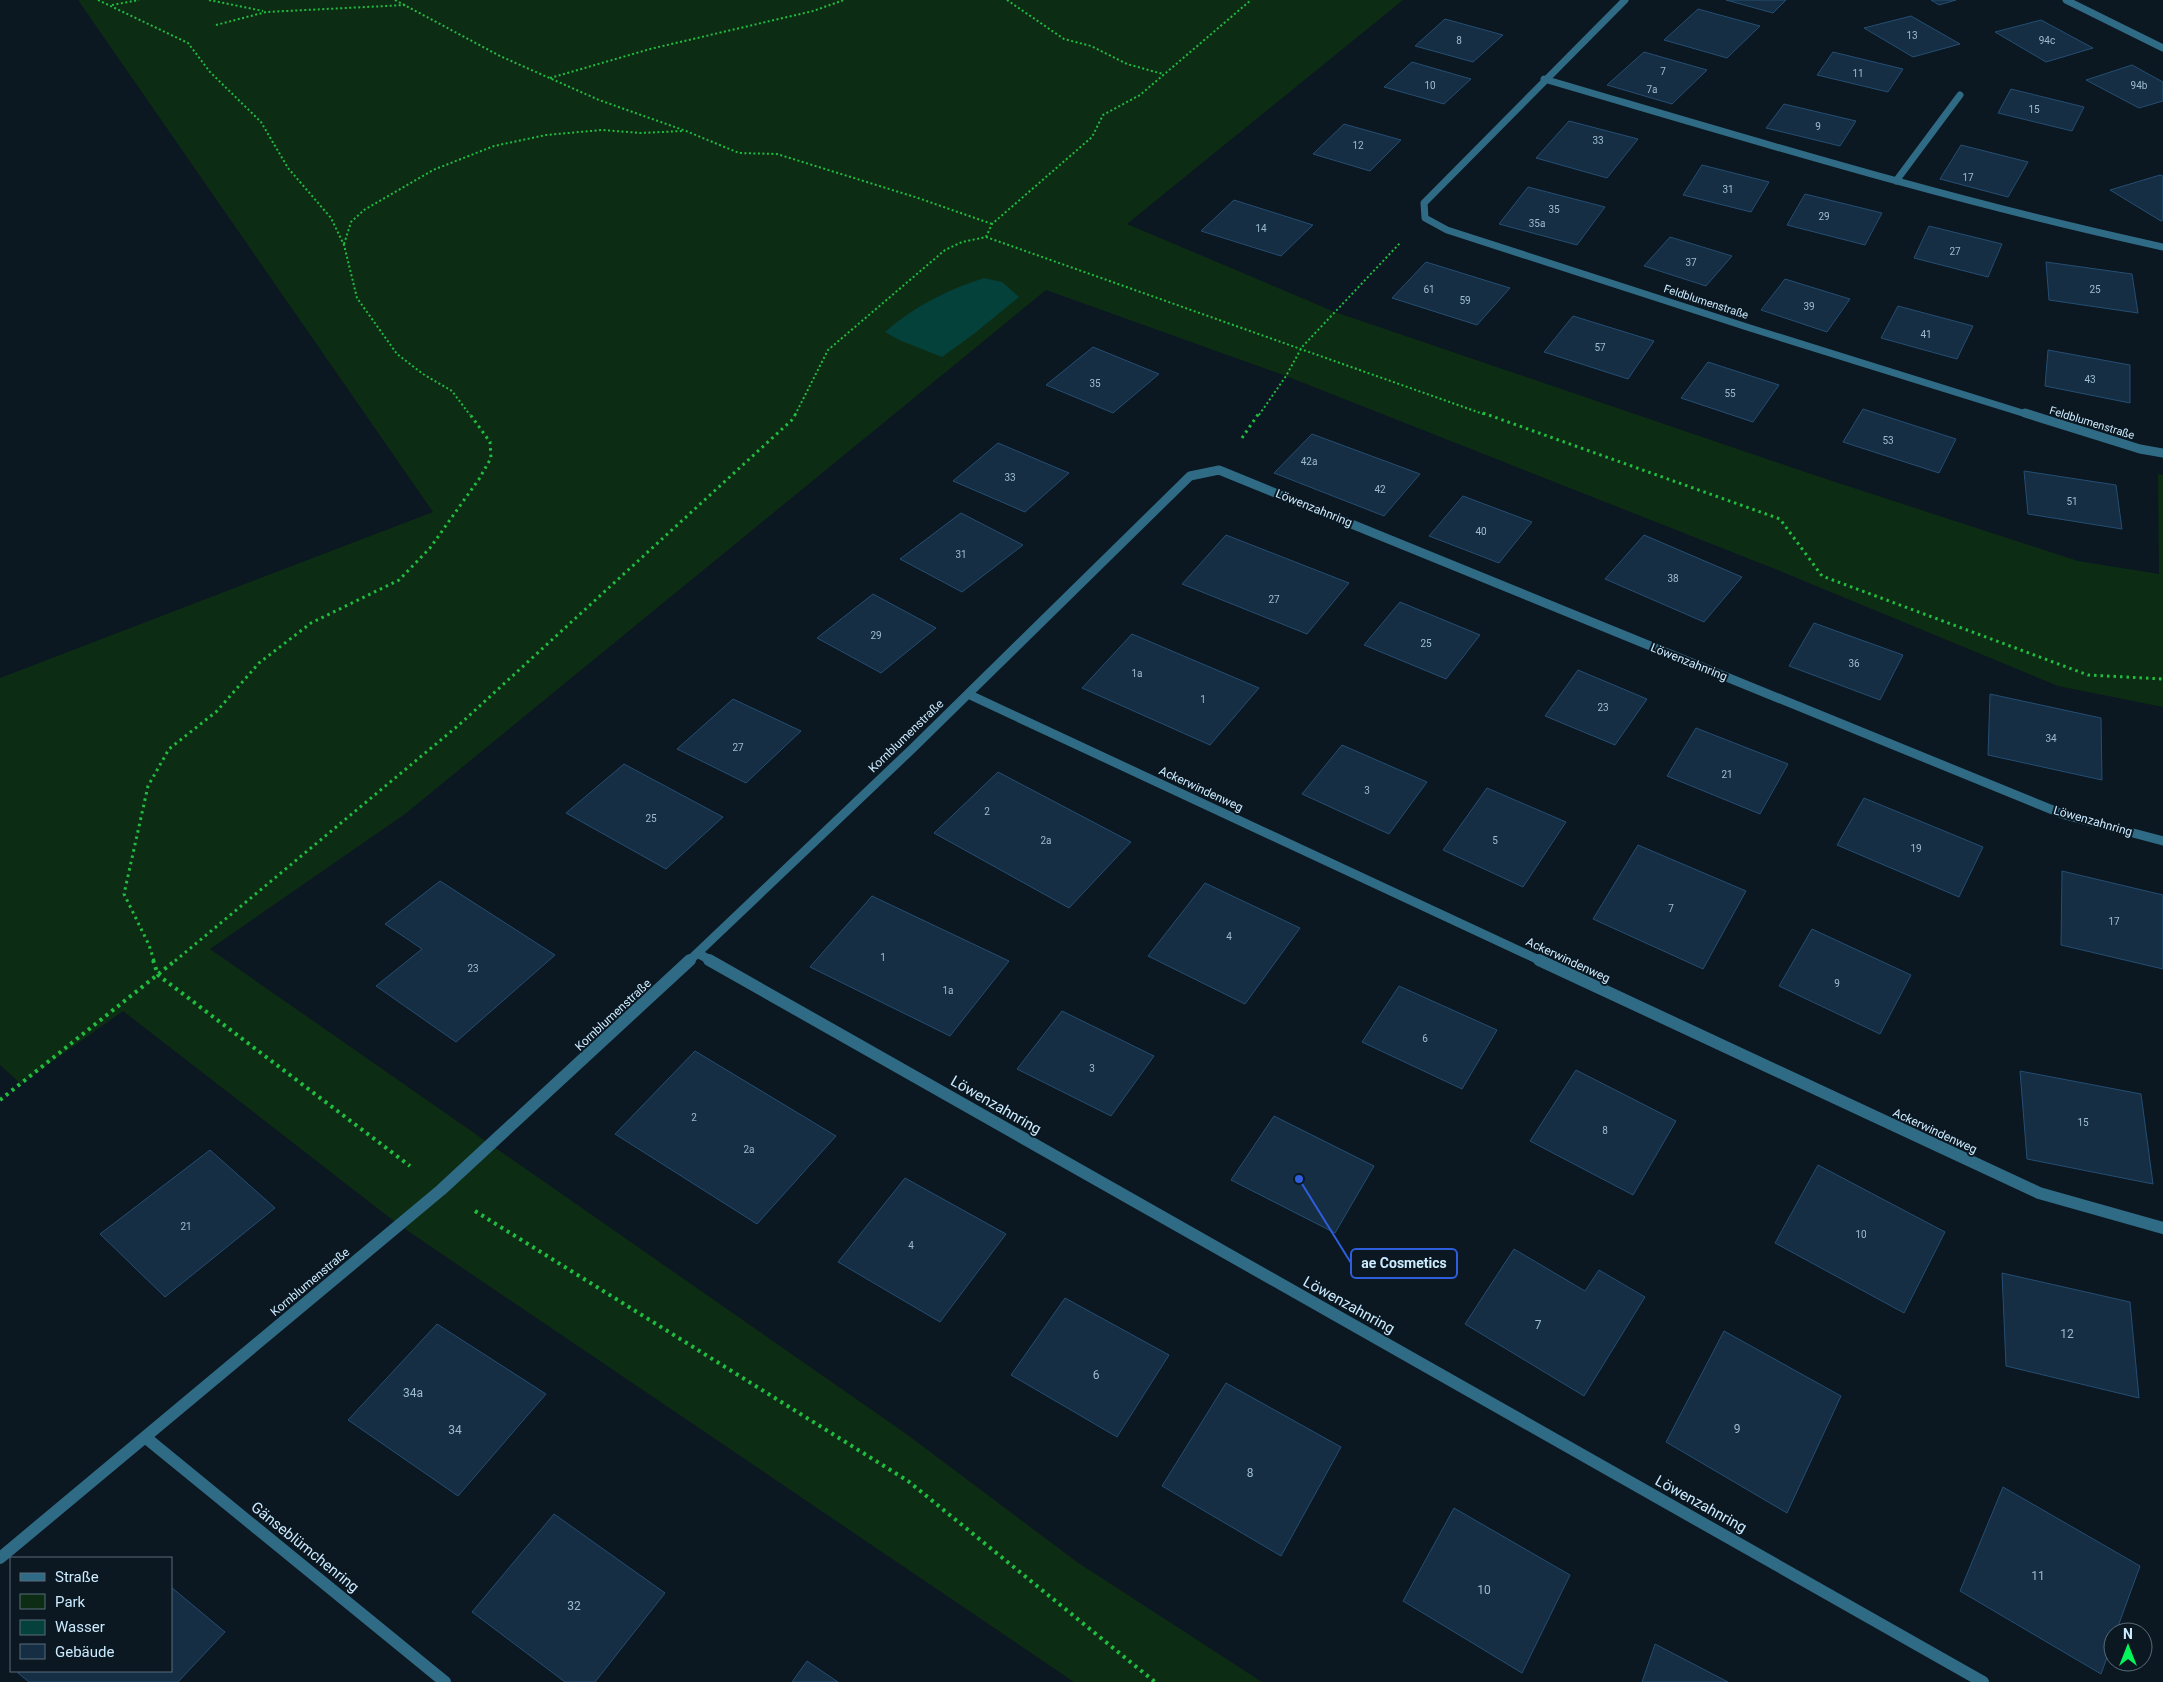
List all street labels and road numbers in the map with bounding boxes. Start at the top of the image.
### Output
street label: Feldblumenstraße [1662,282,1750,322]
street label: Feldblumenstraße [2048,404,2136,442]
street label: Löwenzahnring [1274,486,1354,530]
street label: Löwenzahnring [1649,640,1729,684]
street label: Kornblumenstraße [866,697,946,775]
street label: Ackerwindenweg [1157,763,1245,815]
street label: Löwenzahnring [2052,803,2134,839]
street label: Ackerwindenweg [1524,934,1612,986]
street label: Kornblumenstraße [572,976,654,1054]
street label: Löwenzahnring [947,1072,1045,1138]
street label: Ackerwindenweg [1891,1105,1979,1157]
street label: Kornblumenstraße [268,1245,352,1319]
street label: Löwenzahnring [1300,1272,1398,1338]
street label: Löwenzahnring [1652,1471,1750,1537]
street label: Gänseblümchenring [247,1498,363,1596]

